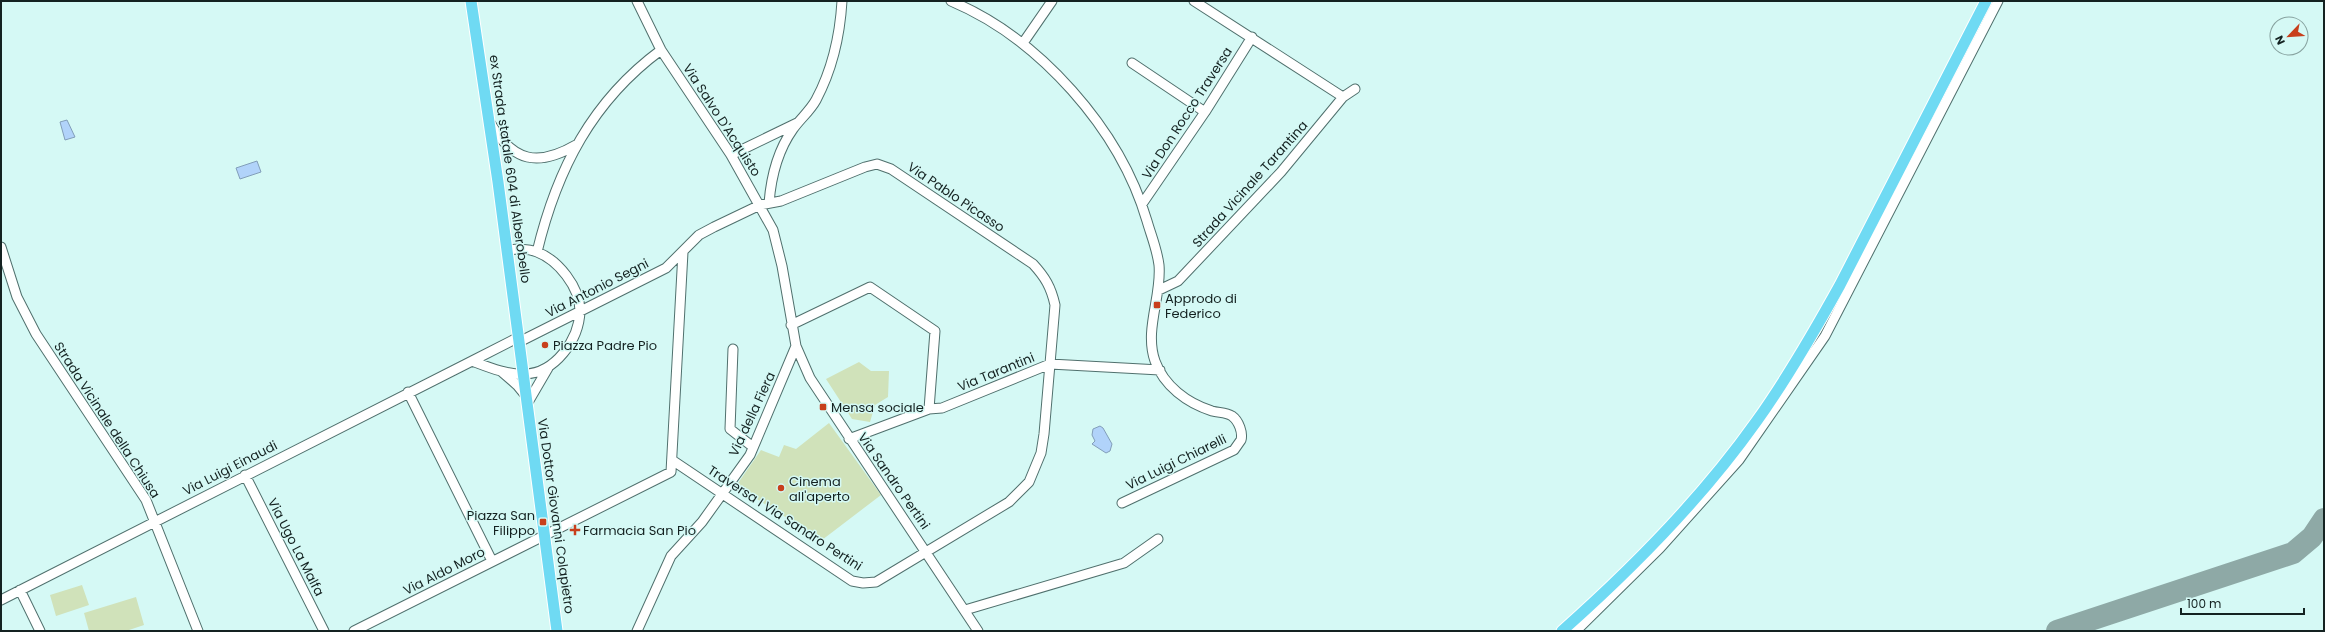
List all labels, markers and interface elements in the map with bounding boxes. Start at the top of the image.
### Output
north arrow [2269,16,2309,56]
text: N [2271,33,2289,47]
street label: Via Don Rocco Traversa [1137,43,1237,183]
street label: ex Strada statale 604 di Alberobello [485,54,535,284]
street label: Via Salvo D'Acquisto [678,60,766,180]
street label: Strada Vicinale Tarantina [1188,116,1312,252]
street label: Via Pablo Picasso [904,157,1008,237]
street label: Via Antonio Segni [542,254,652,322]
place label: Approdo di Federico [1165,289,1237,323]
marker: Approdo di Federico [1152,300,1162,310]
place label: Piazza Padre Pio [553,336,657,355]
street label: Strada Vicinale della Chiusa [49,338,165,502]
marker: Piazza Padre Pio [540,340,550,350]
street label: Via Tarantini [955,348,1037,396]
street label: Via della Fiera [724,369,780,459]
place label: Mensa sociale [831,398,924,417]
marker: Mensa sociale [818,402,828,412]
street label: Via Dottor Giovanni Colapietro [533,417,579,615]
street label: Via Sandro Pertini [853,429,935,533]
street label: Via Luigi Chiarelli [1123,429,1229,495]
street label: Via Luigi Einaudi [179,436,281,500]
street label: Traversa I Via Sandro Pertini [704,461,866,575]
place label: Cinema all'aperto [789,472,850,506]
marker: Cinema all'aperto [776,483,786,493]
street label: Via Ugo La Malfa [263,495,329,599]
place label: Piazza San Filippo [467,506,535,540]
marker: Piazza San Filippo [538,517,548,527]
place label: Farmacia San Pio [583,521,696,540]
marker: Farmacia San Pio [570,525,580,535]
street label: Via Aldo Moro [400,542,488,600]
scale bar [2181,590,2304,616]
text: 100 m [2187,595,2221,612]

